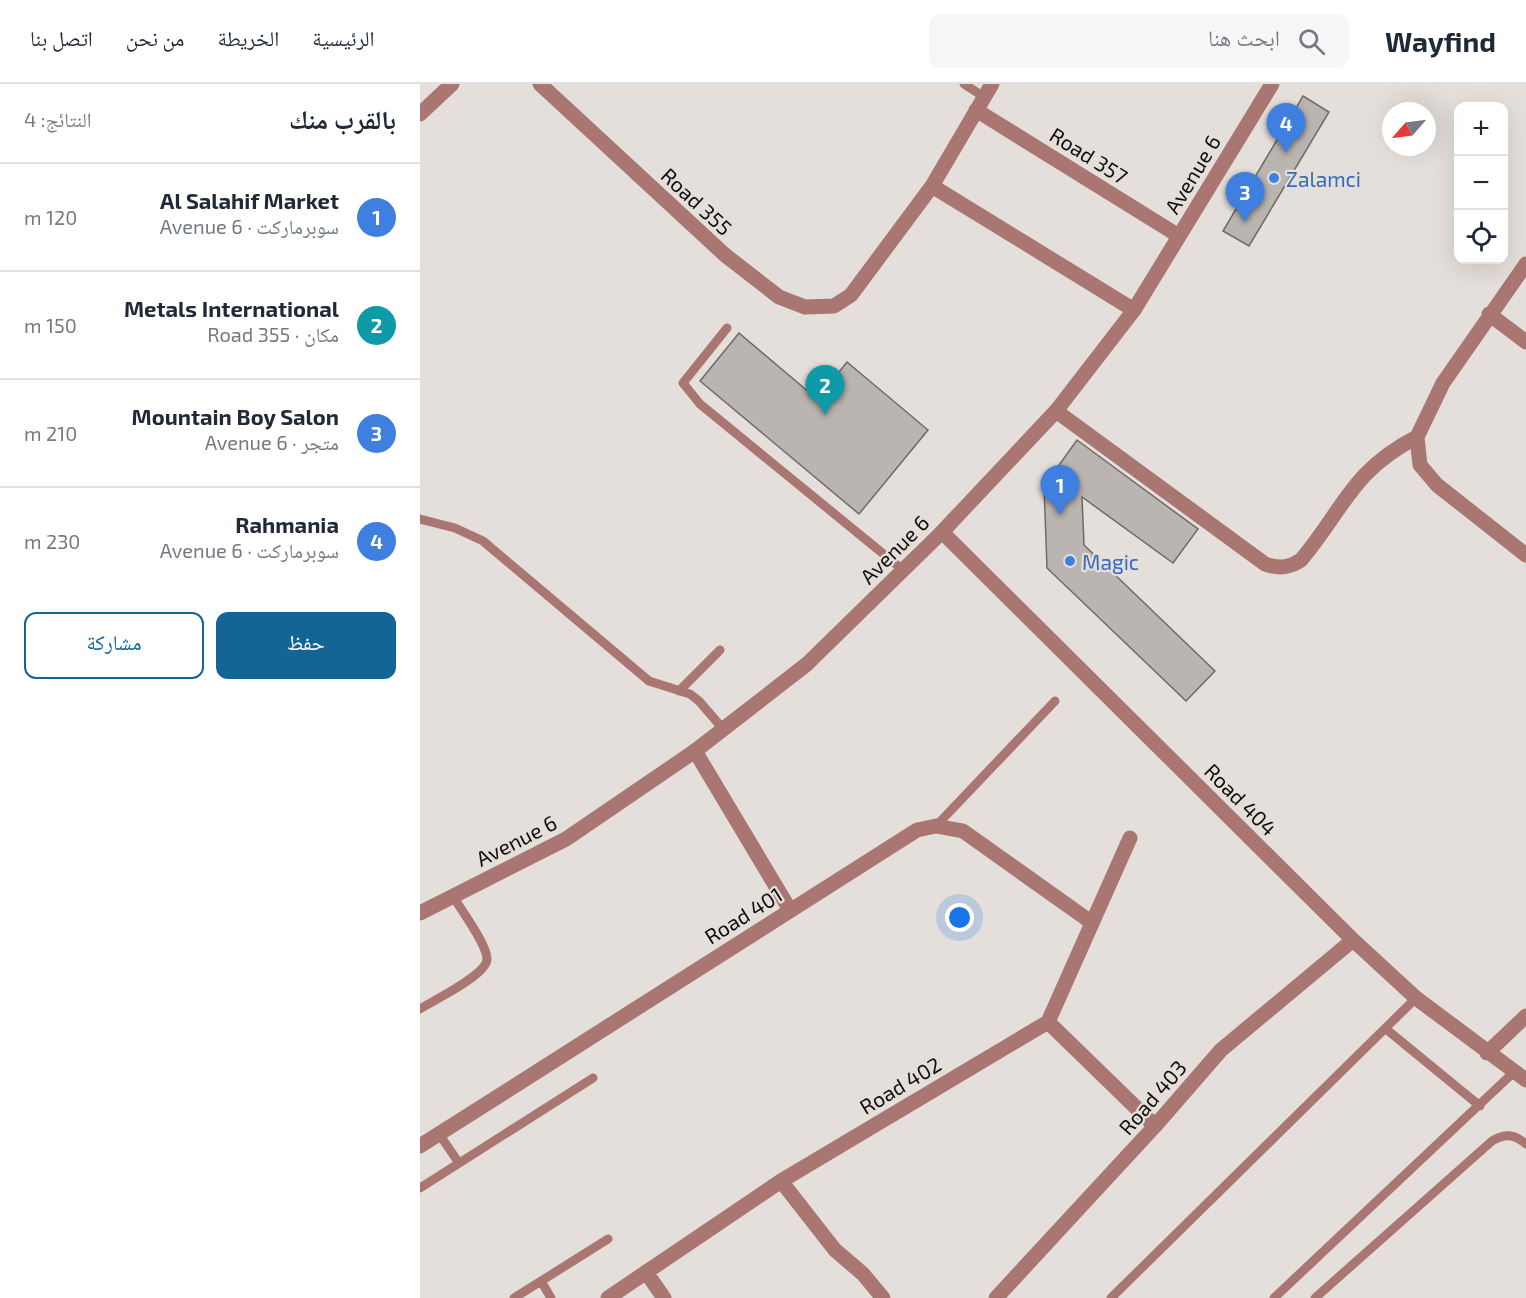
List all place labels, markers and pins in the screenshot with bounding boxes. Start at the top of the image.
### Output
pin: 4 [1266,104,1306,153]
place label: Zalamci [1286,166,1361,191]
marker: Zalamci [1267,171,1281,185]
pin: 3 [1226,172,1264,222]
pin: 2 [806,366,844,415]
pin: 1 [1040,466,1080,515]
place label: Magic [1082,549,1139,574]
marker: Magic [1063,554,1077,568]

